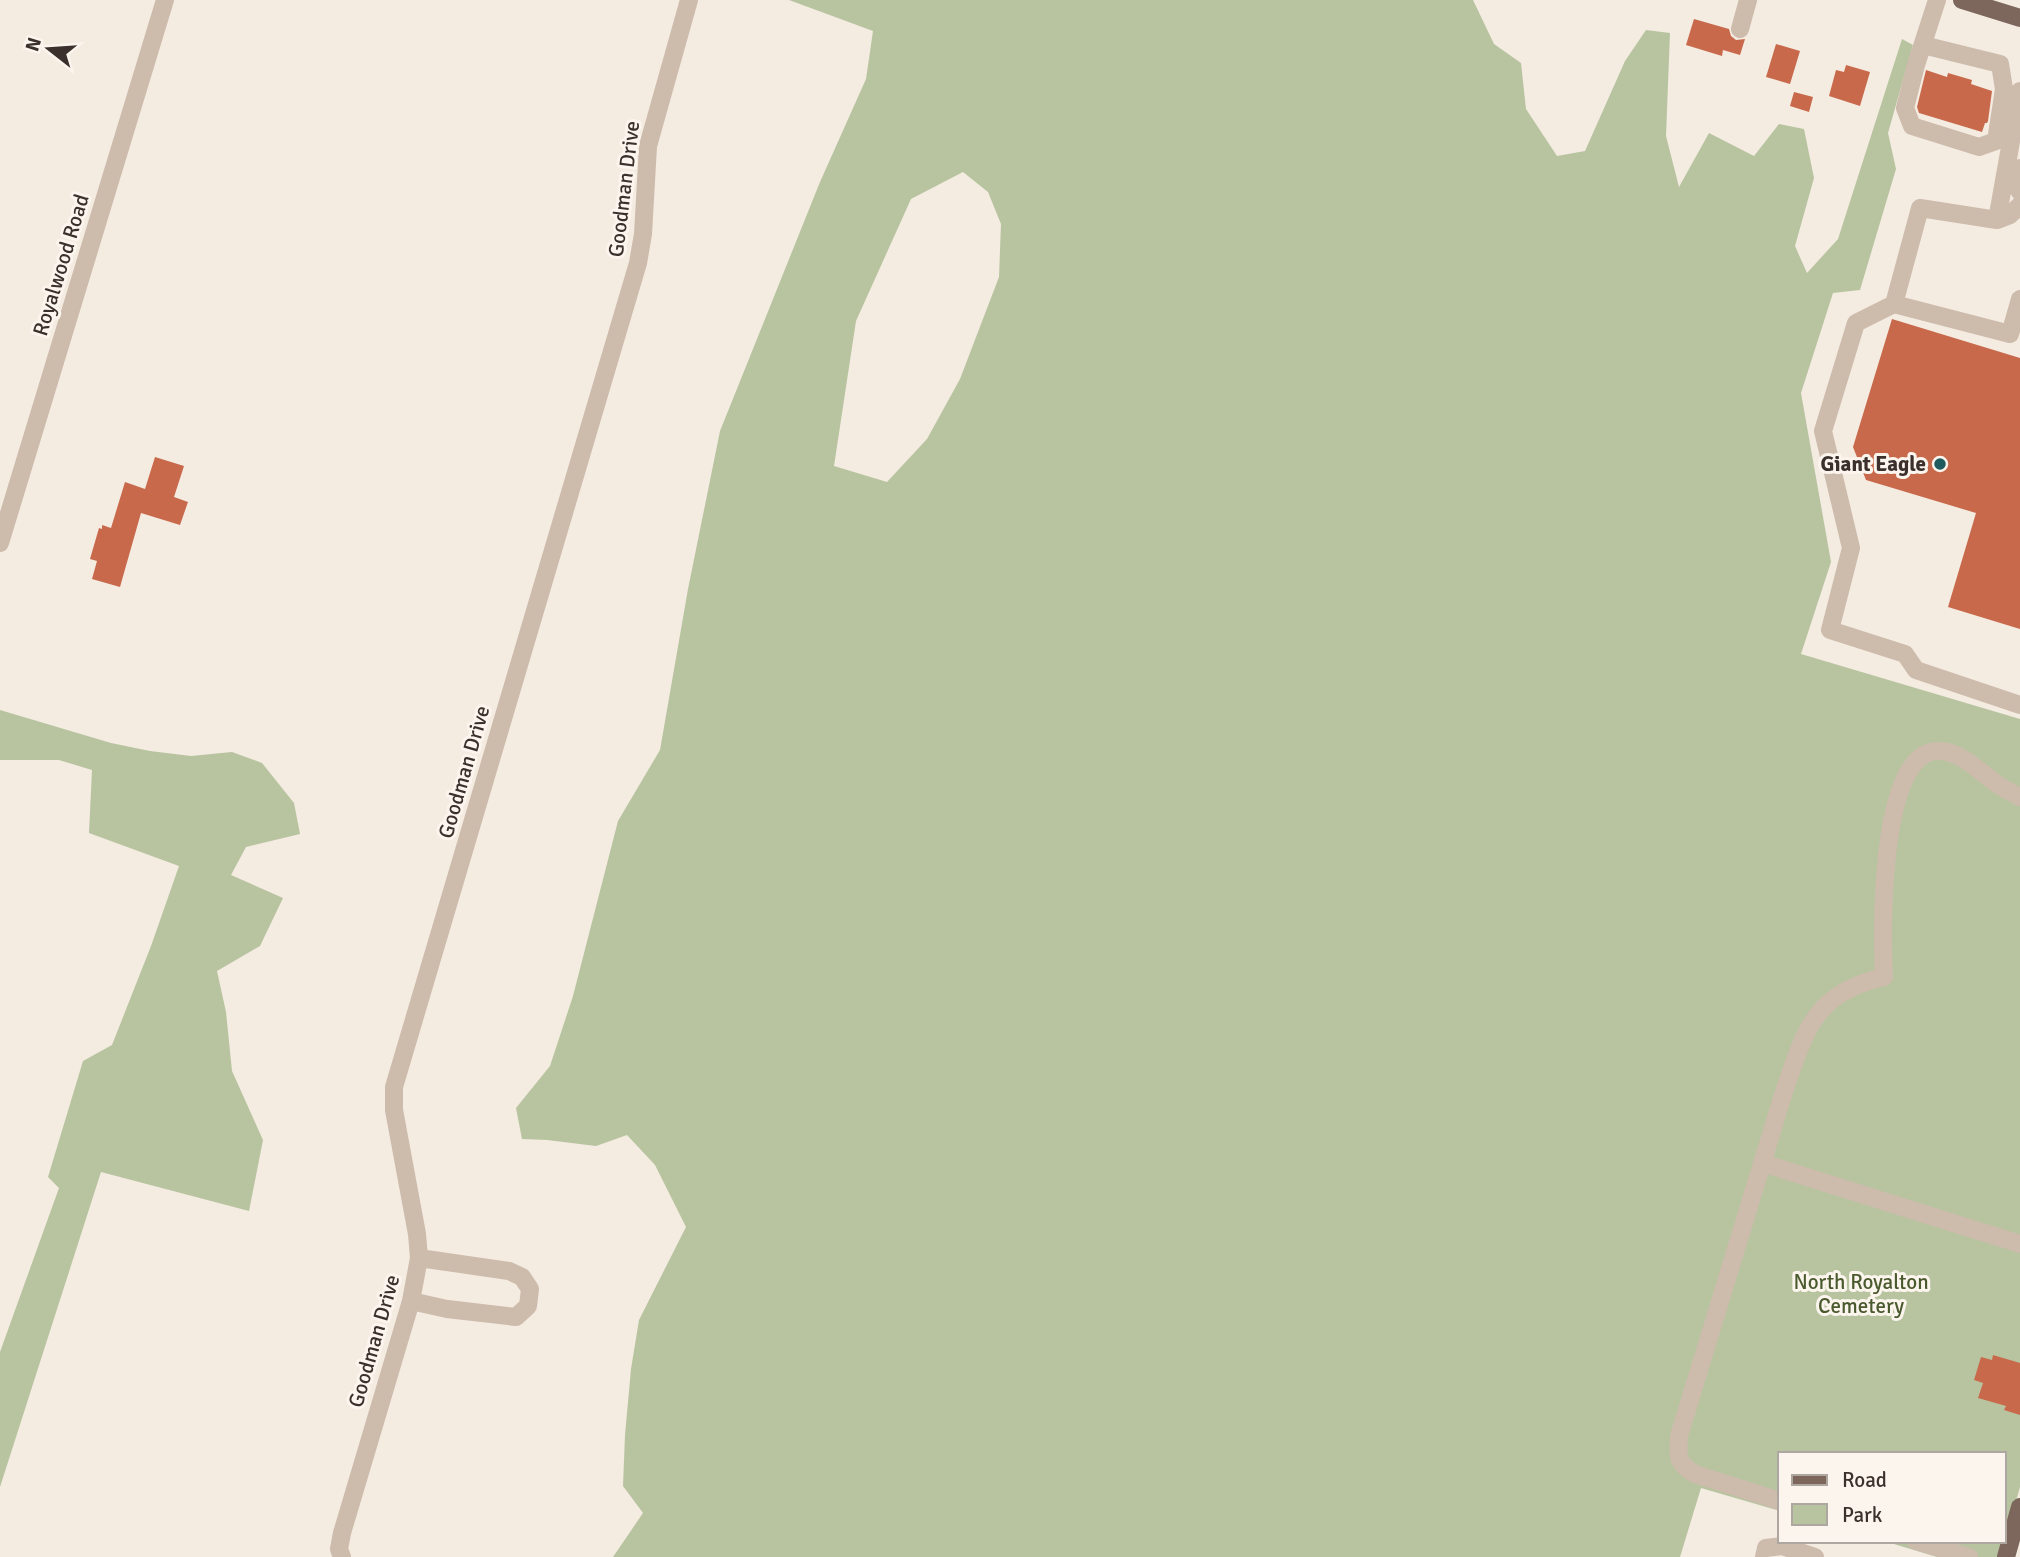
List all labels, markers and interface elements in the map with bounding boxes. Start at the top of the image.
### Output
north arrow [14,14,84,84]
text: N [20,34,47,54]
street label: Goodman Drive [603,119,645,259]
street label: Royalwood Road [27,191,95,339]
place label: Giant Eagle [1821,451,1926,477]
marker: Giant Eagle [1932,456,1948,472]
street label: Goodman Drive [433,703,495,841]
park label: North Royalton Cemetery [1793,1269,1929,1319]
street label: Goodman Drive [343,1272,405,1410]
legend [1778,1452,2006,1543]
text: Road [1842,1467,1887,1493]
text: Park [1842,1502,1883,1528]

